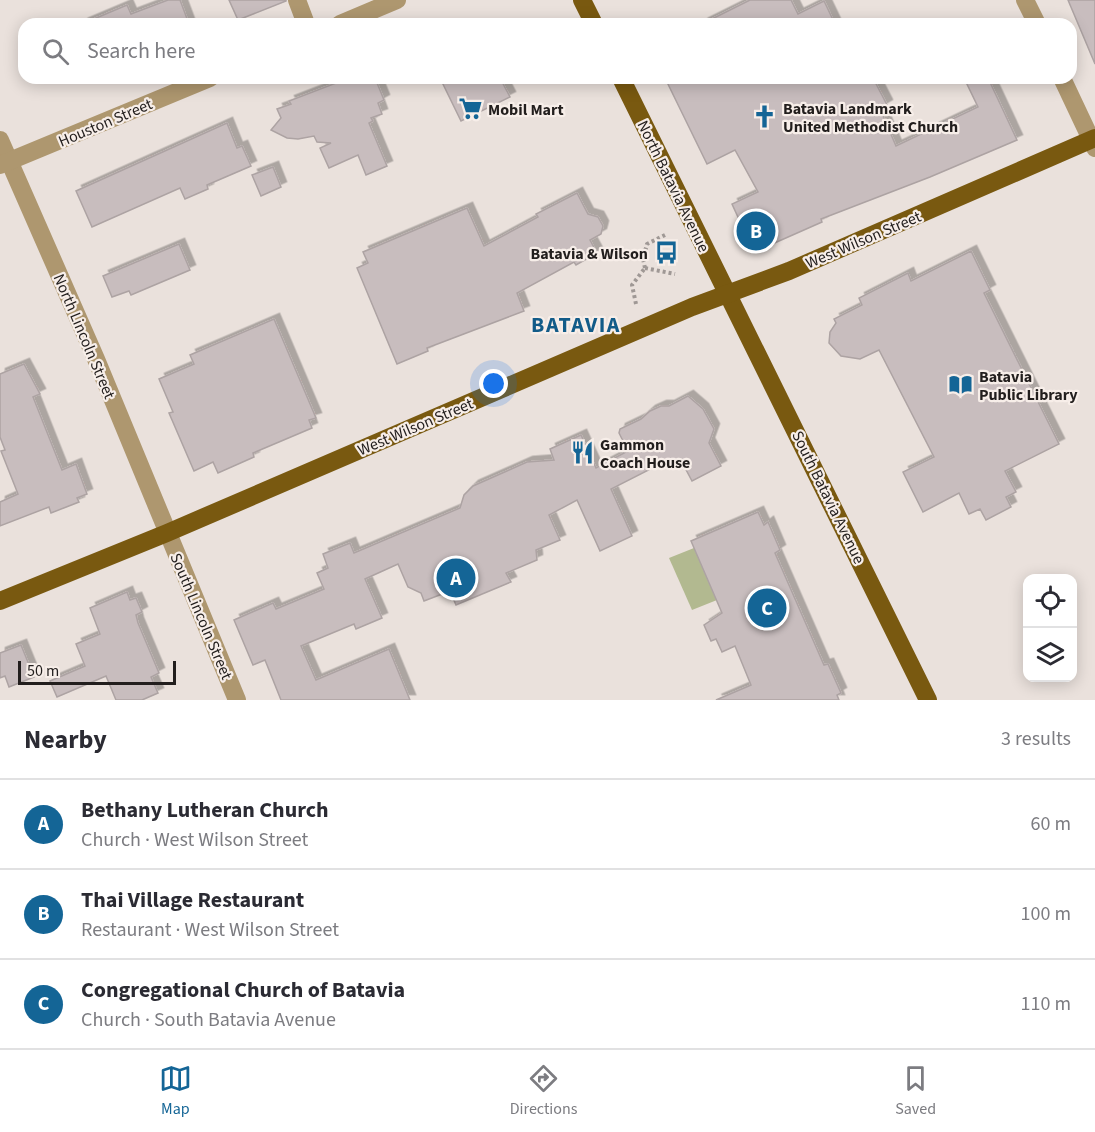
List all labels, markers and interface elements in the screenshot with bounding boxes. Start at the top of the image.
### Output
search box [18,18,1077,84]
icon: search [39,35,72,68]
text: Search here [87,35,195,67]
street label: Houston Street [55,93,156,153]
supermarket icon: Mobil Mart [457,96,483,122]
place label: Batavia Landmark United Methodist Church [783,98,958,138]
place label: Mobil Mart [488,99,564,121]
church icon: Batavia Landmark United Methodist Church [752,104,778,130]
street label: North Batavia Avenue [632,117,715,256]
street label: West Wilson Street [802,205,925,274]
pin: B [736,208,776,254]
bus stop icon: Batavia & Wilson [653,240,679,266]
place label: Batavia & Wilson [531,243,648,265]
street label: North Lincoln Street [48,270,121,403]
district label: BATAVIA [531,309,621,341]
place label: Batavia Public Library [979,366,1078,406]
your location [479,369,508,398]
library icon: Batavia Public Library [948,372,974,398]
street label: West Wilson Street [354,392,477,461]
street label: South Batavia Avenue [786,427,870,568]
place label: Gammon Coach House [600,434,690,474]
restaurant icon: Gammon Coach House [569,440,595,466]
street label: South Lincoln Street [164,550,238,684]
pin: A [436,556,476,600]
map controls [1023,574,1077,682]
button: locate [1023,574,1077,628]
pin: C [748,586,786,630]
button: layers [1023,628,1077,682]
scale bar [18,658,176,686]
text: 50 m [27,660,59,682]
text: Nearby [24,721,107,758]
text: 3 results [1001,725,1071,753]
text: Bethany Lutheran Church [81,794,329,826]
text: A [38,810,49,838]
text: 60 m [1031,810,1071,838]
text: Church · West Wilson Street [81,826,308,854]
text: Thai Village Restaurant [81,884,304,916]
text: B [37,900,50,928]
text: 100 m [1021,900,1071,928]
text: Restaurant · West Wilson Street [81,916,339,944]
text: Congregational Church of Batavia [81,974,405,1006]
text: C [38,990,49,1018]
text: 110 m [1021,990,1071,1018]
text: Church · South Batavia Avenue [81,1006,336,1034]
tab: Map [159,1062,192,1120]
tab: Directions [510,1062,577,1120]
tab: Saved [895,1062,936,1120]

